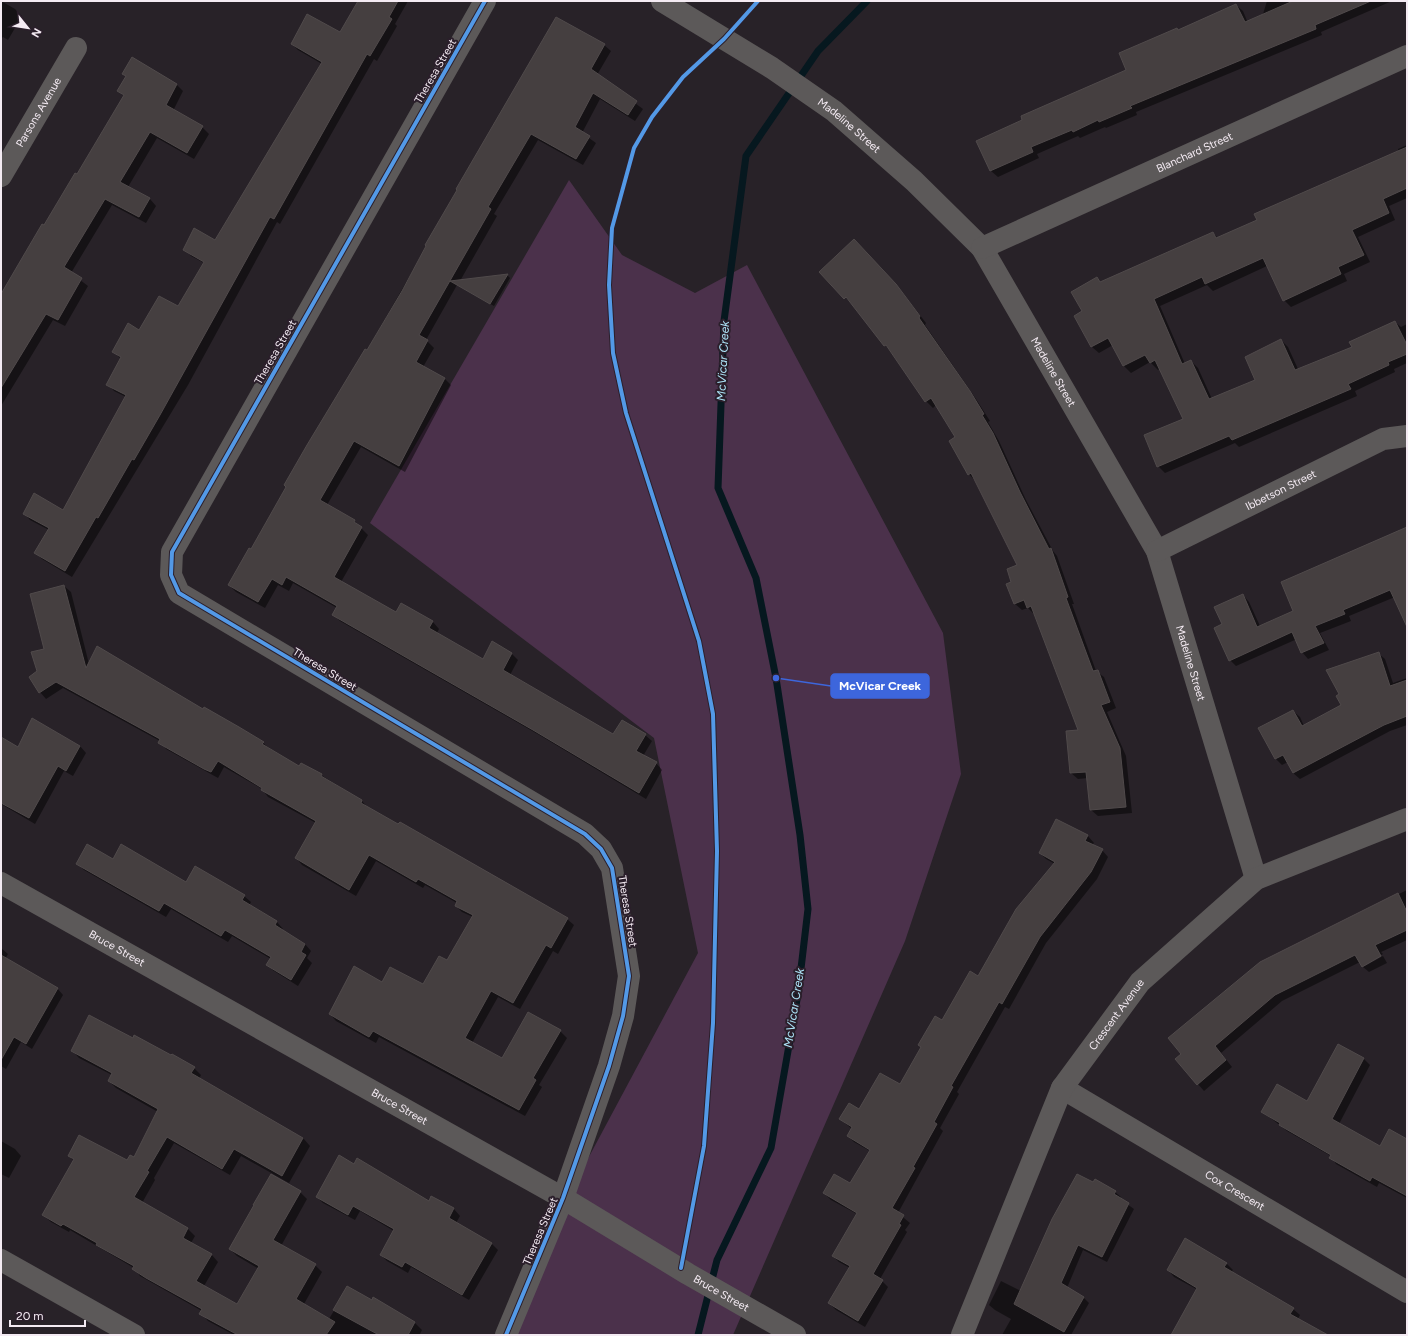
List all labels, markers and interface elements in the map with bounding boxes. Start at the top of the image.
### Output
north arrow [8,8,48,48]
text: N [28,26,44,40]
street label: Theresa Street [412,37,459,106]
street label: Parsons Avenue [13,75,64,150]
street label: Madeline Street [815,96,883,156]
street label: Blanchard Street [1154,130,1235,175]
street label: Theresa Street [252,318,299,387]
water label: McVicar Creek [714,319,732,401]
street label: Madeline Street [1028,335,1078,409]
street label: Ibbetson Street [1243,467,1318,513]
street label: Madeline Street [1173,624,1208,703]
street label: Theresa Street [290,645,359,694]
callout: McVicar Creek [831,674,929,698]
text: McVicar Creek [839,679,922,693]
street label: Theresa Street [615,874,640,948]
street label: Bruce Street [86,928,147,969]
water label: McVicar Creek [781,966,807,1049]
street label: Crescent Avenue [1086,976,1147,1053]
street label: Bruce Street [369,1086,430,1128]
street label: Cox Crescent [1202,1168,1267,1213]
street label: Theresa Street [520,1195,561,1267]
street label: Bruce Street [691,1272,751,1315]
scale bar [10,1302,85,1328]
text: 20 m [16,1309,44,1323]

